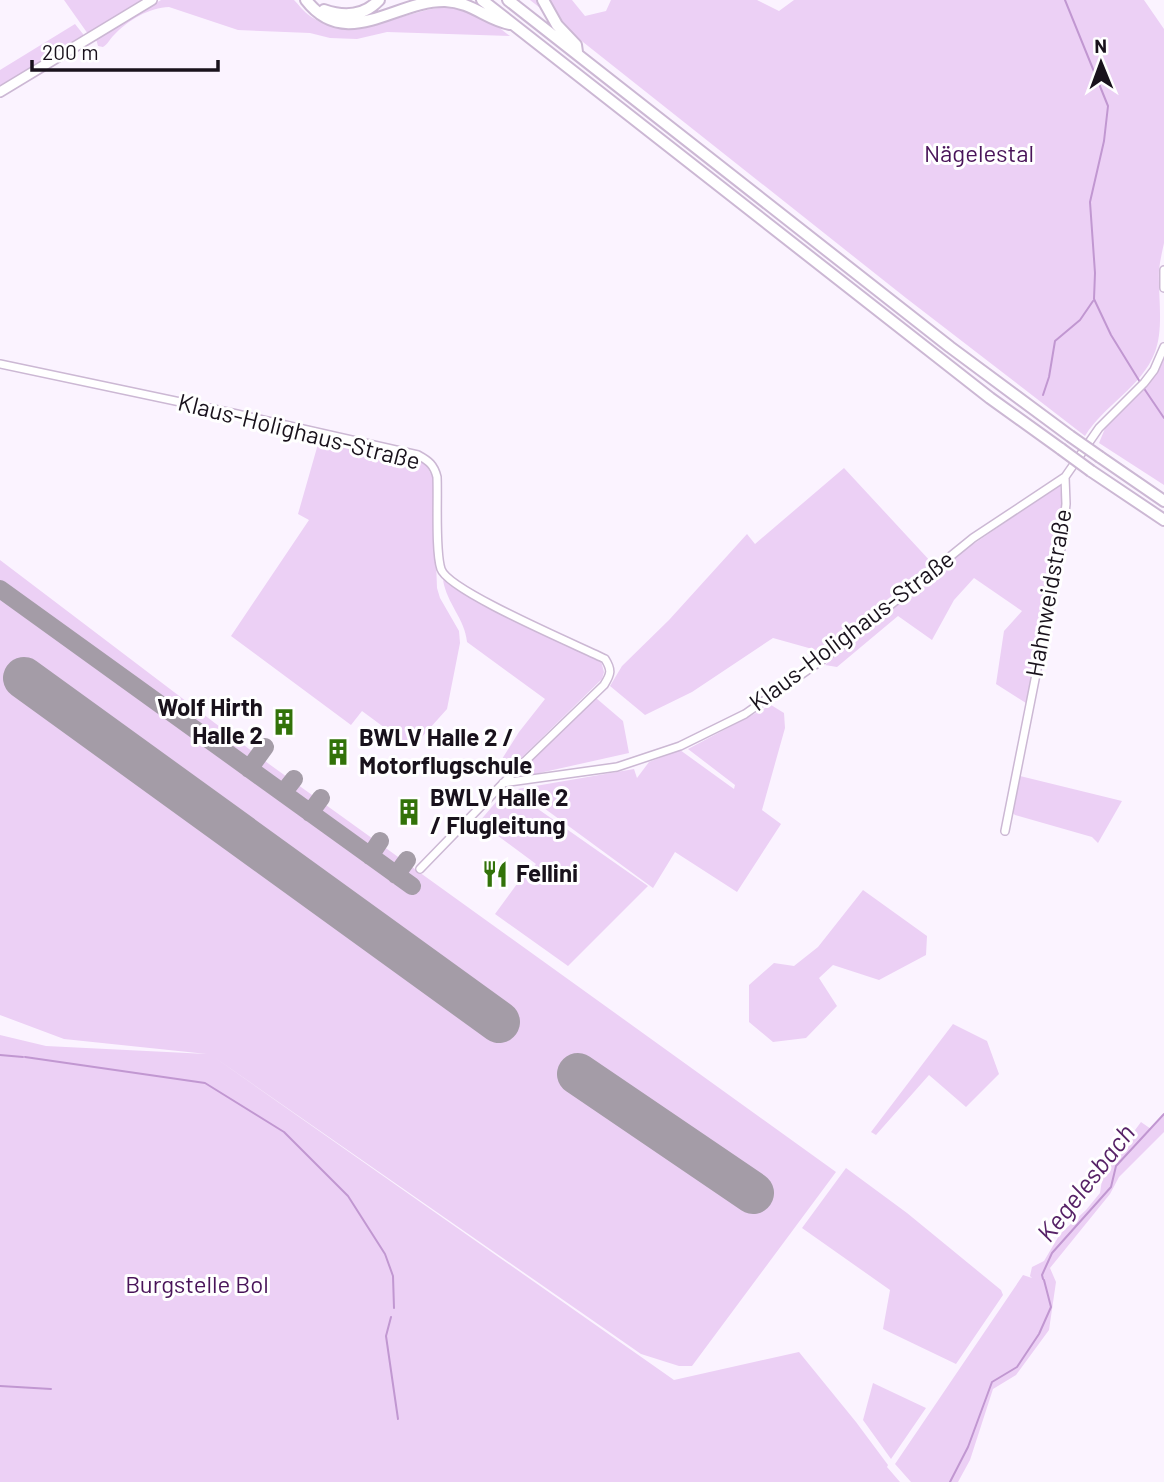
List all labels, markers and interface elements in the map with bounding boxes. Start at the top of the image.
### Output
scale bar [32,28,217,72]
north arrow [1066,28,1136,98]
text: N [1094,34,1107,57]
text: 200 m [42,39,99,64]
park label: Nägelestal [924,138,1034,167]
street label: Klaus-Holighaus-Straße [175,386,423,475]
street label: Hahnweidstraße [1018,507,1077,679]
street label: Klaus-Holighaus-Straße [743,543,959,716]
place label: Wolf Hirth Halle 2 [157,692,263,749]
building icon: Wolf Hirth Halle 2 [269,707,299,737]
place label: BWLV Halle 2 / Motorflugschule [359,722,532,779]
building icon: BWLV Halle 2 / Motorflugschule [323,737,353,767]
place label: BWLV Halle 2 / Flugleitung [430,782,569,839]
building icon: BWLV Halle 2 / Flugleitung [394,797,424,827]
place label: Fellini [516,858,578,887]
restaurant icon: Fellini [480,859,510,889]
water label: Kegelesbach [1029,1117,1140,1247]
park label: Burgstelle Bol [125,1269,269,1298]

